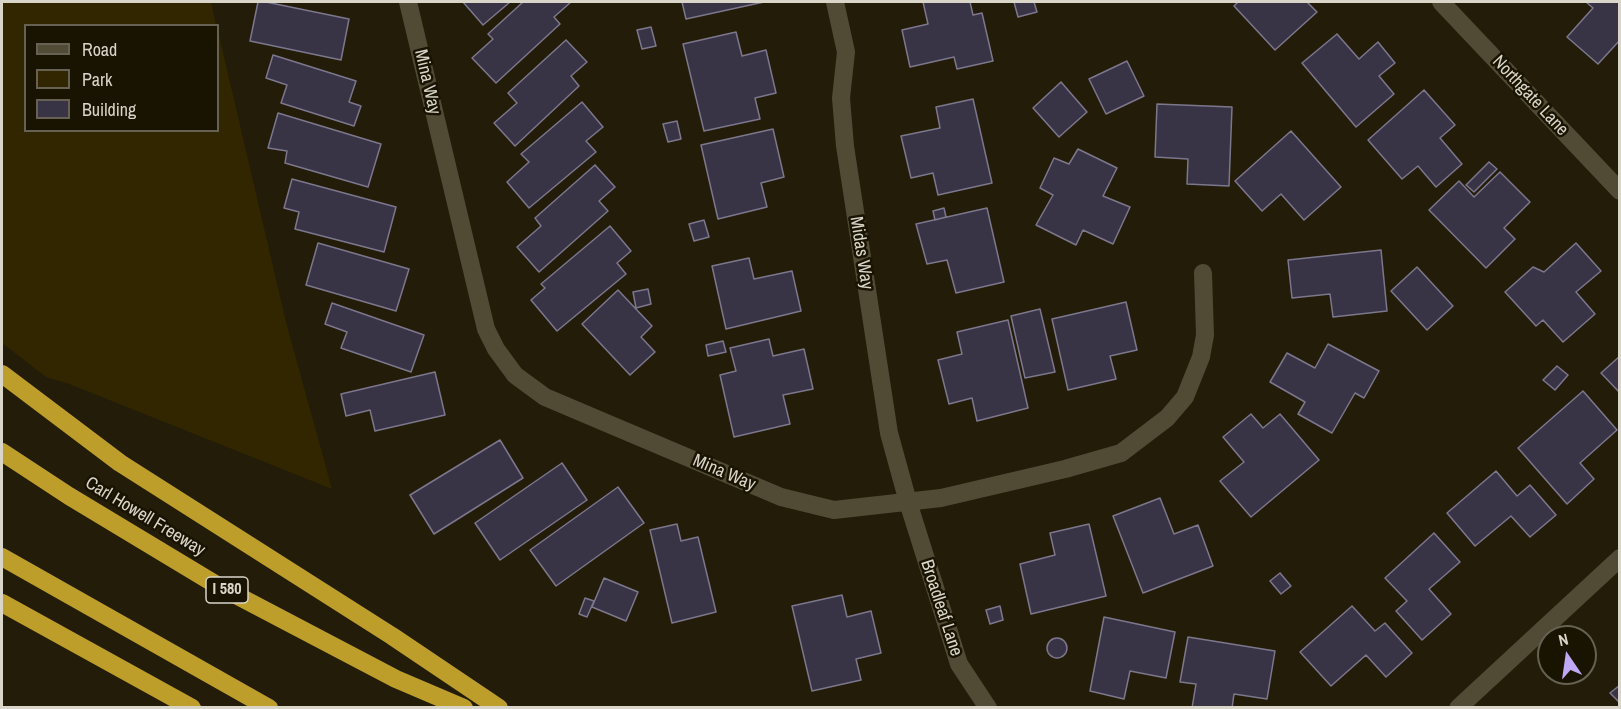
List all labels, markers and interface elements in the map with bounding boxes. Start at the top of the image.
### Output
legend [24,24,219,132]
text: Road [82,37,117,62]
street label: Mina Way [409,47,445,117]
street label: Northgate Lane [1487,51,1573,141]
text: Park [82,67,112,92]
text: Building [82,97,136,122]
street label: Midas Way [845,215,877,291]
street label: Mina Way [689,450,759,496]
street label: Carl Howell Freeway [81,473,209,561]
street label: Broadleaf Lane [915,557,967,659]
road number: I 580 [206,577,248,603]
north arrow [1537,625,1597,685]
text: N [1556,628,1570,651]

